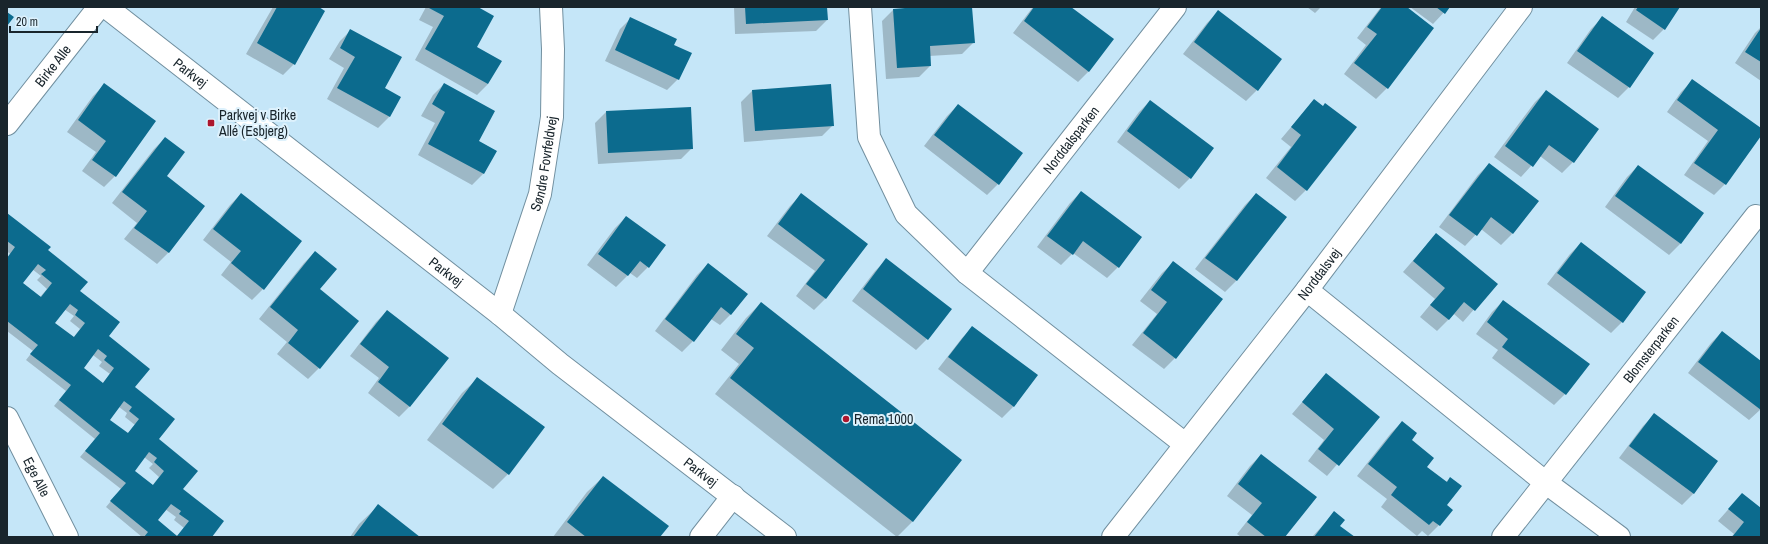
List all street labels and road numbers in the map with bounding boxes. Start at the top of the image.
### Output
street label: Birke Alle [31,41,75,90]
street label: Parkvej [170,54,211,92]
street label: Norddalsparken [1039,102,1103,177]
street label: Søndre Fovrfeldvej [526,115,561,213]
street label: Norddalsvej [1293,244,1345,304]
street label: Parkvej [425,253,467,291]
street label: Blomsterparken [1619,312,1683,386]
street label: Parkvej [680,453,721,491]
street label: Ege Alle [19,454,54,500]

